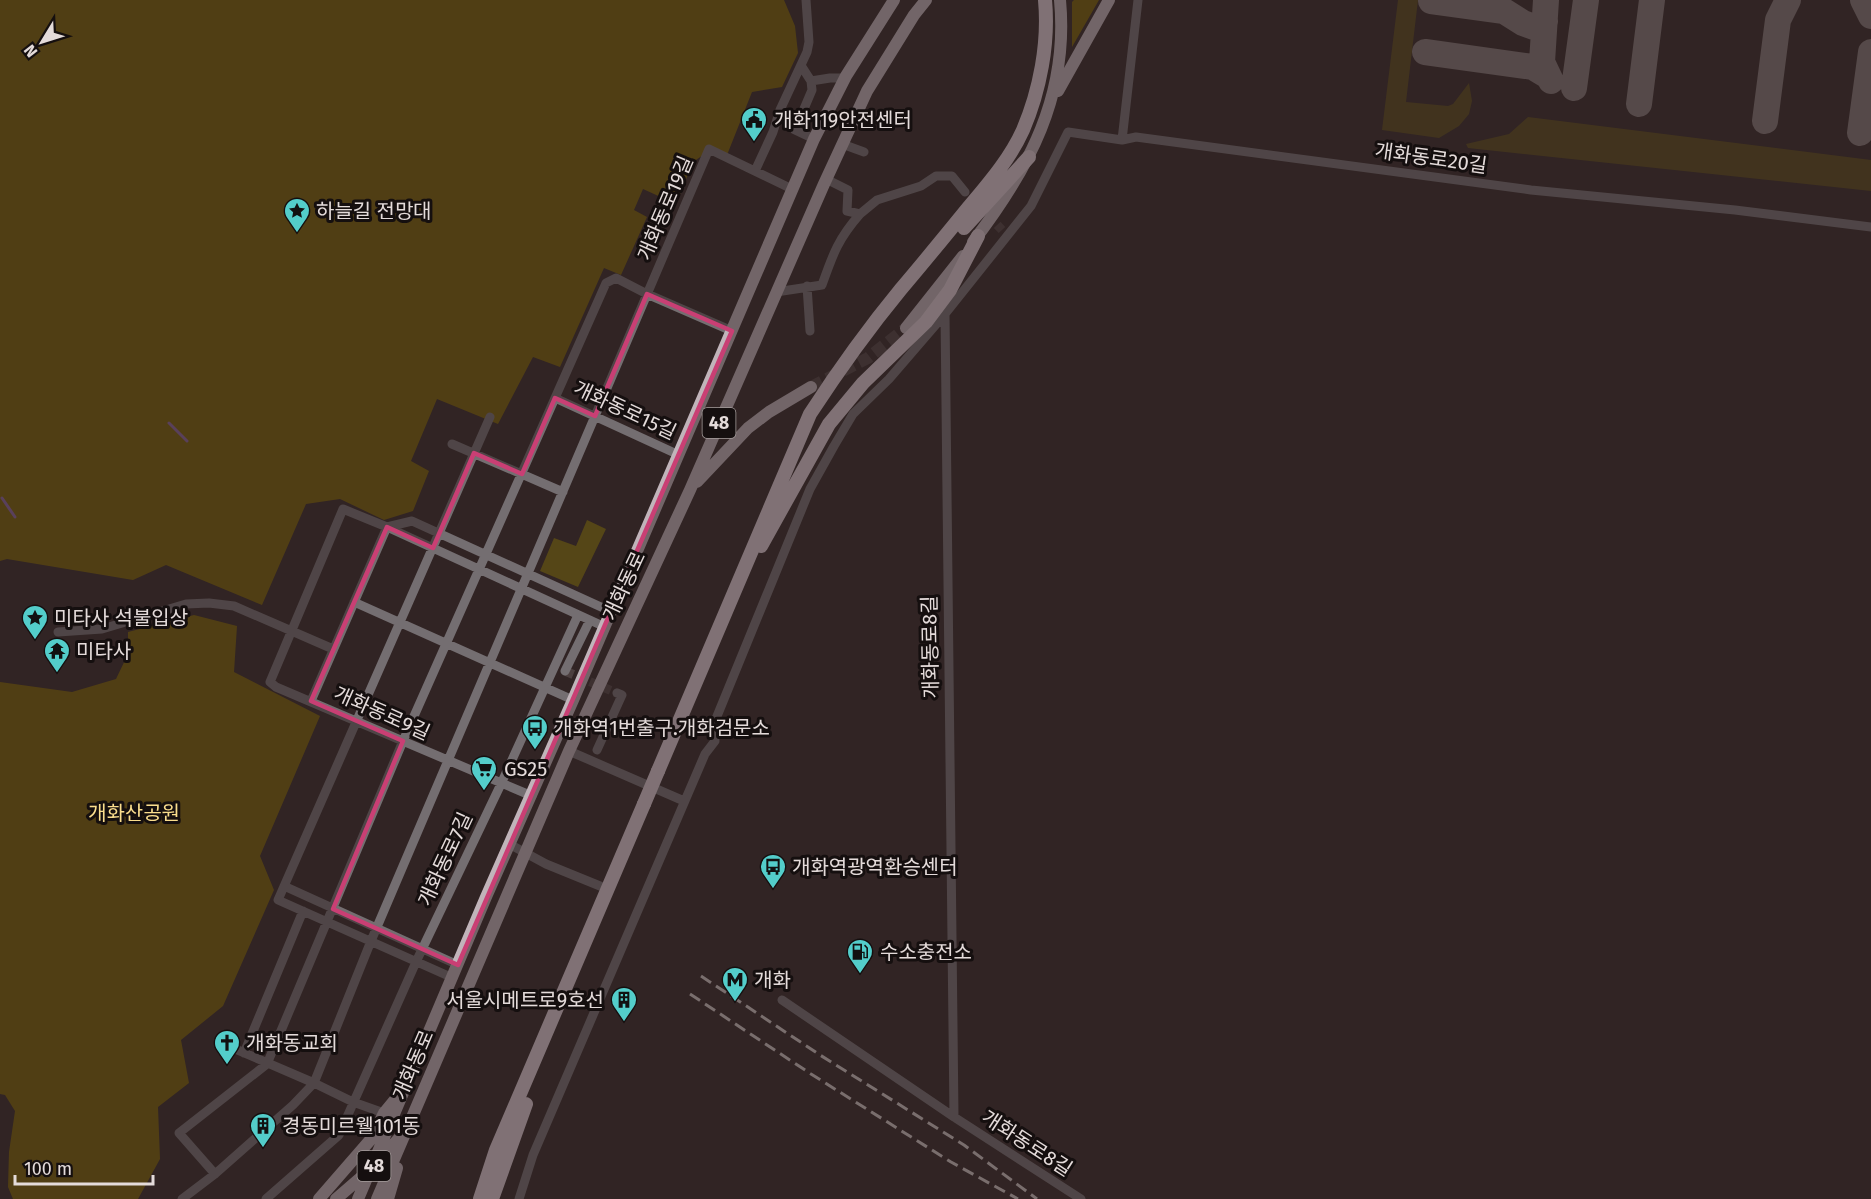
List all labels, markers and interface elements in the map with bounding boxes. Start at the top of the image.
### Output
north arrow [12,12,72,72]
text: N [20,41,41,61]
public building icon: 개화119안전센터 [739,105,769,143]
place label: 개화119안전센터 [774,108,912,132]
street label: 개화동로20길 [1373,138,1489,178]
street label: 개화동로19길 [632,152,698,264]
place icon: 하늘길 전망대 [282,196,312,234]
place label: 하늘길 전망대 [316,199,432,223]
street label: 개화동로15길 [570,376,680,444]
road number: 48 [702,408,736,438]
street label: 개화동로 [598,548,650,624]
street label: 개화동로8길 [917,595,943,699]
place icon: 미타사 석불입상 [20,603,50,641]
place label: 미타사 석불입상 [54,606,188,630]
temple icon: 미타사 [42,636,72,674]
place label: 미타사 [76,639,131,663]
street label: 개화동로9길 [330,681,434,745]
bus stop icon: 개화역1번출구.개화검문소 [520,713,550,751]
place label: 개화역1번출구.개화검문소 [554,716,770,740]
supermarket icon: GS25 [469,754,499,792]
place label: GS25 [504,757,547,781]
park label: 개화산공원 [88,801,180,825]
street label: 개화동로7길 [413,808,477,910]
bus stop icon: 개화역광역환승센터 [758,852,788,890]
place label: 개화역광역환승센터 [792,855,958,879]
fuel station icon: 수소충전소 [845,937,875,975]
place label: 수소충전소 [880,940,972,964]
metro station icon: 개화 [720,965,750,1003]
place label: 개화 [754,968,791,992]
building icon: 서울시메트로9호선 [609,985,639,1023]
place label: 서울시메트로9호선 [446,988,604,1012]
street label: 개화동로 [388,1026,438,1104]
church icon: 개화동교회 [212,1028,242,1066]
place label: 개화동교회 [246,1031,338,1055]
street label: 개화동로8길 [977,1105,1077,1181]
building icon: 경동미르웰101동 [248,1111,278,1149]
place label: 경동미르웰101동 [282,1114,420,1138]
scale bar [15,1148,153,1186]
road number: 48 [358,1151,391,1181]
text: 100 m [24,1158,72,1180]

